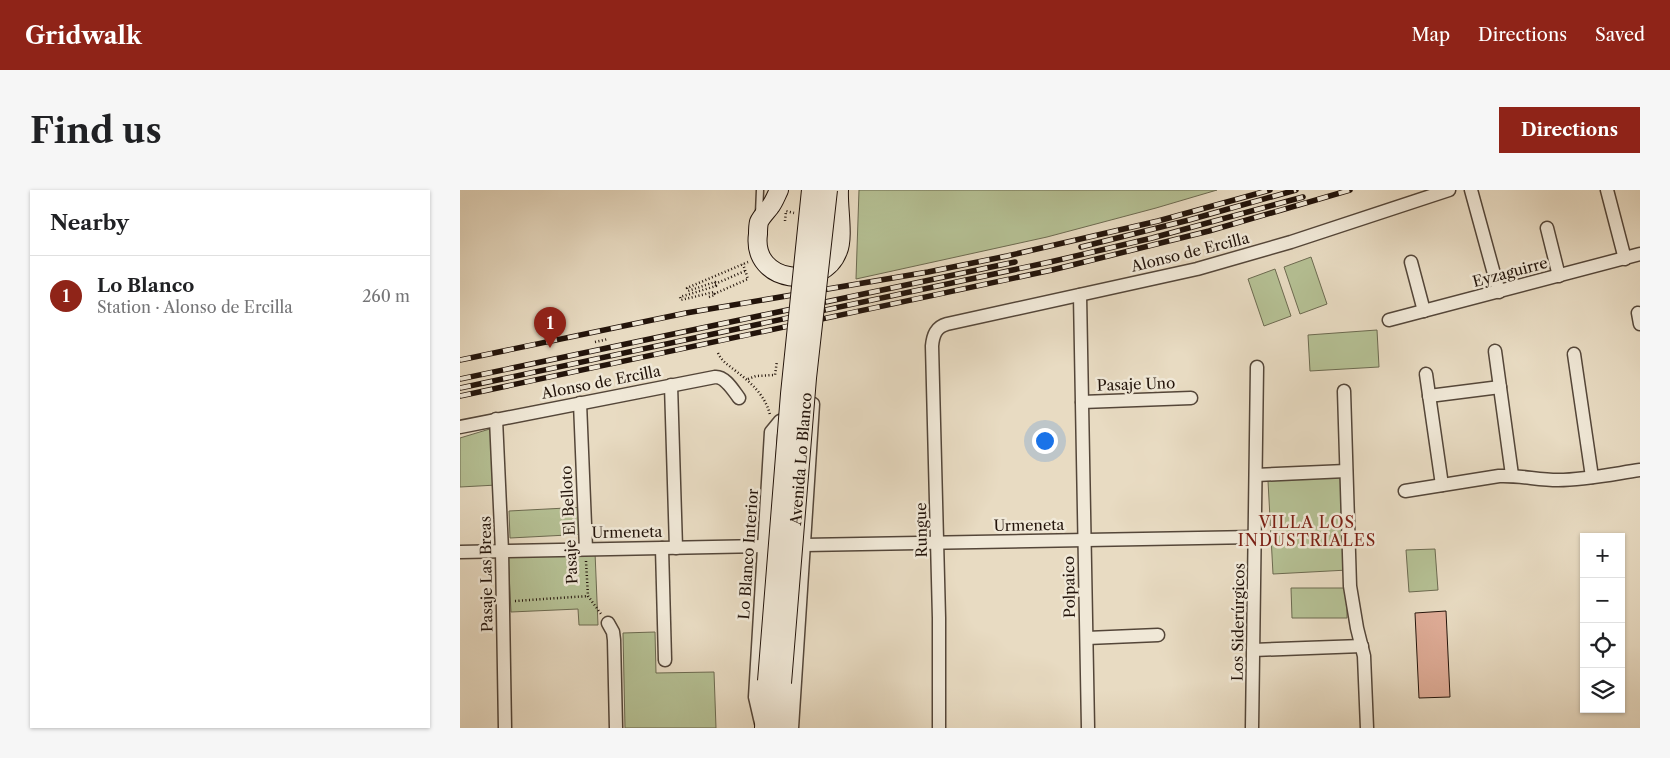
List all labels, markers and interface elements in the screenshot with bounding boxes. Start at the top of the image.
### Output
text: Gridwalk [25,21,142,50]
text: Map [1411,24,1450,46]
text: Directions [1478,24,1567,46]
text: Saved [1595,24,1645,46]
button: Directions [1499,107,1640,153]
text: Find us [30,109,162,152]
text: Nearby [50,210,129,235]
street label: Alonso de Ercilla [1128,228,1251,276]
street label: Eyzaguirre [1470,253,1550,291]
text: Lo Blanco [97,274,194,297]
text: 1 [62,286,70,306]
text: 260 m [362,286,410,306]
text: Station · Alonso de Ercilla [97,297,293,317]
pin: 1 [534,307,566,348]
street label: Alonso de Ercilla [539,361,662,403]
street label: Pasaje Uno [1096,373,1176,395]
street label: Avenida Lo Blanco [785,391,815,527]
your location [1032,428,1058,454]
street label: Pasaje El Belloto [556,465,582,585]
street label: Lo Blanco Interior [734,487,762,620]
street label: Rungue [911,502,931,558]
district label: VILLA LOS INDUSTRIALES [1238,512,1376,550]
street label: Urmeneta [993,515,1065,535]
street label: Pasaje Las Breas [475,516,497,632]
street label: Urmeneta [591,522,663,542]
map controls [1580,533,1625,713]
button: + [1580,533,1625,578]
street label: Polpaico [1059,556,1079,618]
street label: Los Siderúrgicos [1227,563,1249,681]
button: − [1580,578,1625,623]
button: locate [1580,623,1625,668]
button: layers [1580,668,1625,713]

